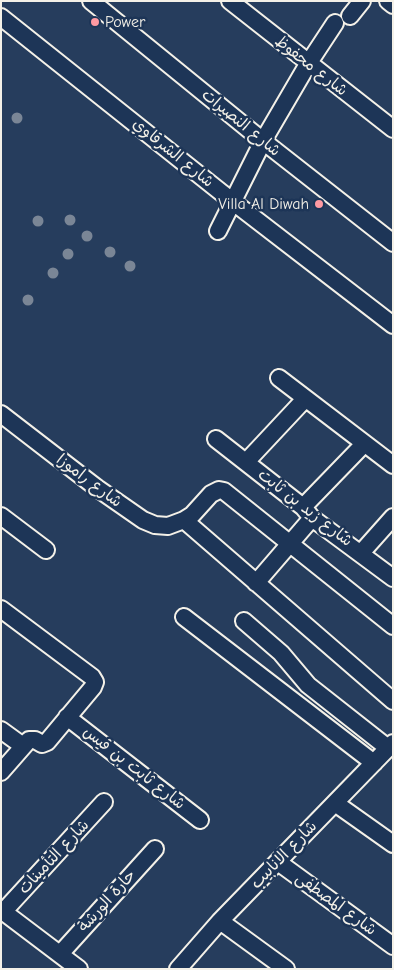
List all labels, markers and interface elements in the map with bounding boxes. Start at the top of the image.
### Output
place label: Power [105,12,145,32]
marker: Power [89,16,101,28]
street label: شارع محفوظ [271,32,351,100]
street label: شارع النصيرات [198,85,284,161]
street label: شارع الشرقاوي [128,114,218,192]
place label: Villa Al Diwah [218,194,309,214]
marker: Villa Al Diwah [313,198,325,210]
street label: شارع راموزا [52,450,126,512]
street label: شارع زيد بن ثابت [254,465,356,551]
street label: شارع ثابت بن قيس [79,722,189,814]
street label: شارع التأمينات [15,816,93,898]
street label: شارع الانابيب [247,817,321,893]
street label: حارة الورشة [74,866,140,936]
street label: شارع المصطفى [292,868,380,940]

